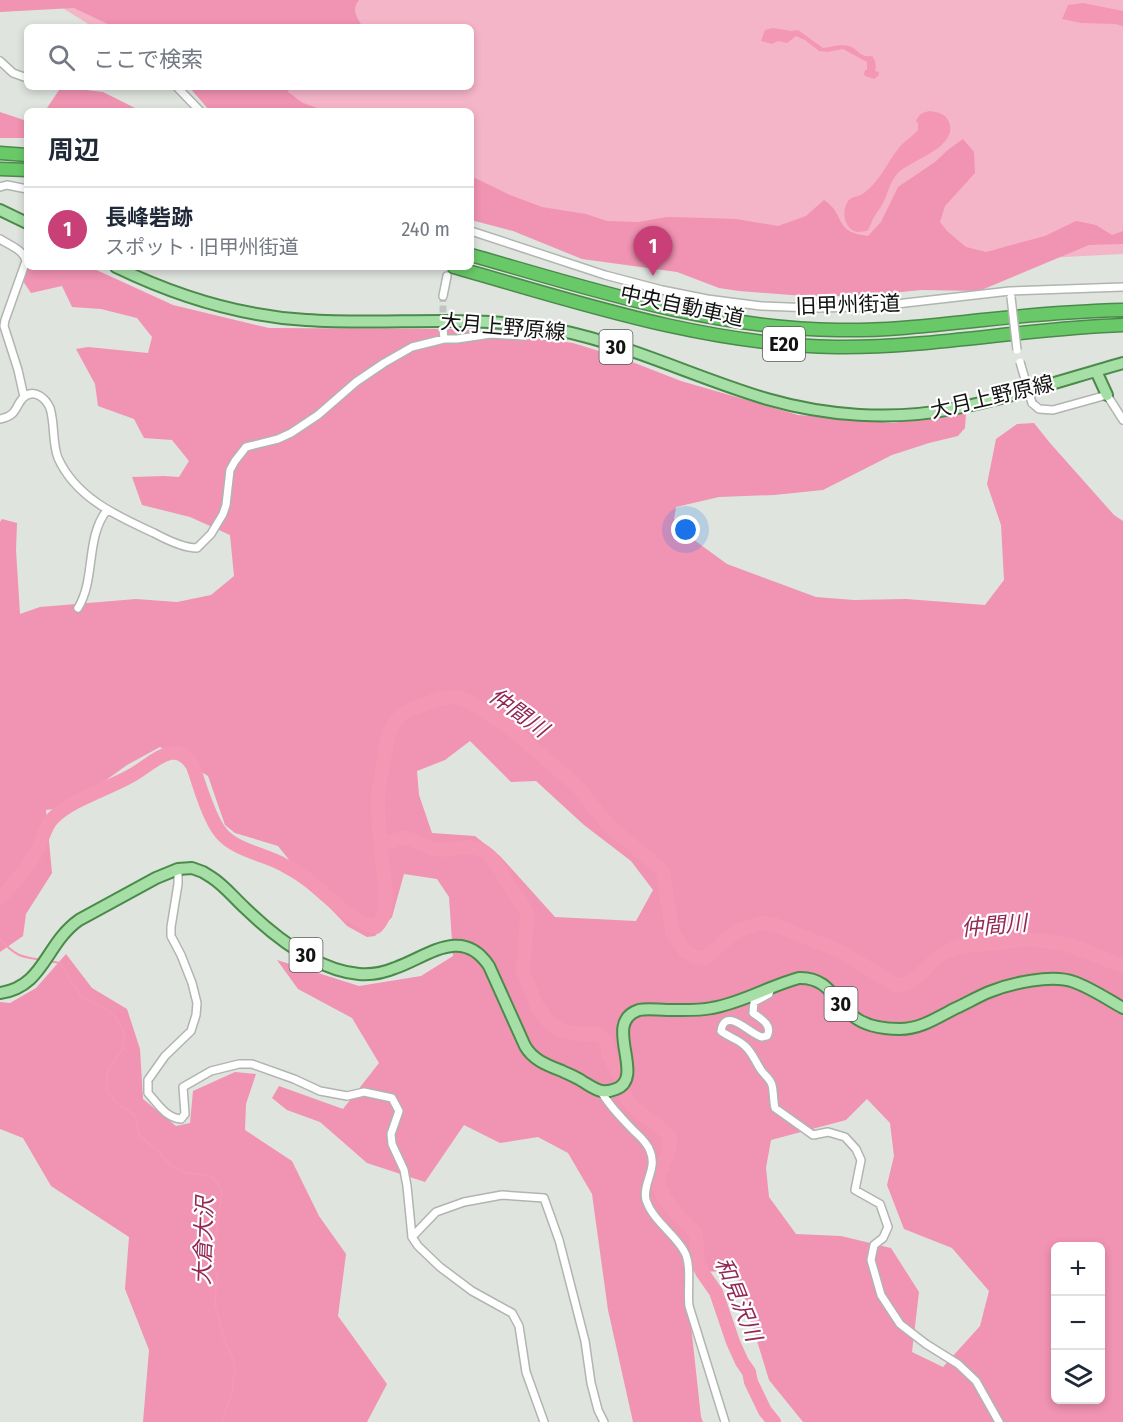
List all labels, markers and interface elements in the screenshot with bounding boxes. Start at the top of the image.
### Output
search box [24,24,474,90]
icon: search [45,41,78,74]
text: ここで検索 [93,46,203,73]
text: 周辺 [48,135,100,166]
text: 長峰砦跡 [105,204,193,231]
text: 1 [63,217,72,241]
text: 240 m [401,217,450,241]
pin: 1 [634,226,672,276]
text: スポット · 旧甲州街道 [105,235,299,259]
street label: 中央自動車道 [618,280,746,332]
street label: 旧甲州街道 [795,290,901,320]
street label: 大月上野原線 [439,309,567,345]
road number: E20 [763,327,805,361]
road number: 30 [600,330,632,364]
street label: 大月上野原線 [928,370,1056,424]
your location [671,515,700,544]
water label: 仲間川 [484,682,555,744]
water label: 仲間川 [960,909,1030,942]
road number: 30 [290,938,322,972]
road number: 30 [824,987,858,1021]
water label: 大倉大沢 [188,1194,219,1285]
map controls [1051,1242,1105,1404]
button: + [1051,1242,1105,1296]
water label: 和見沢川 [710,1253,768,1347]
button: − [1051,1296,1105,1350]
button: layers [1051,1350,1105,1404]

